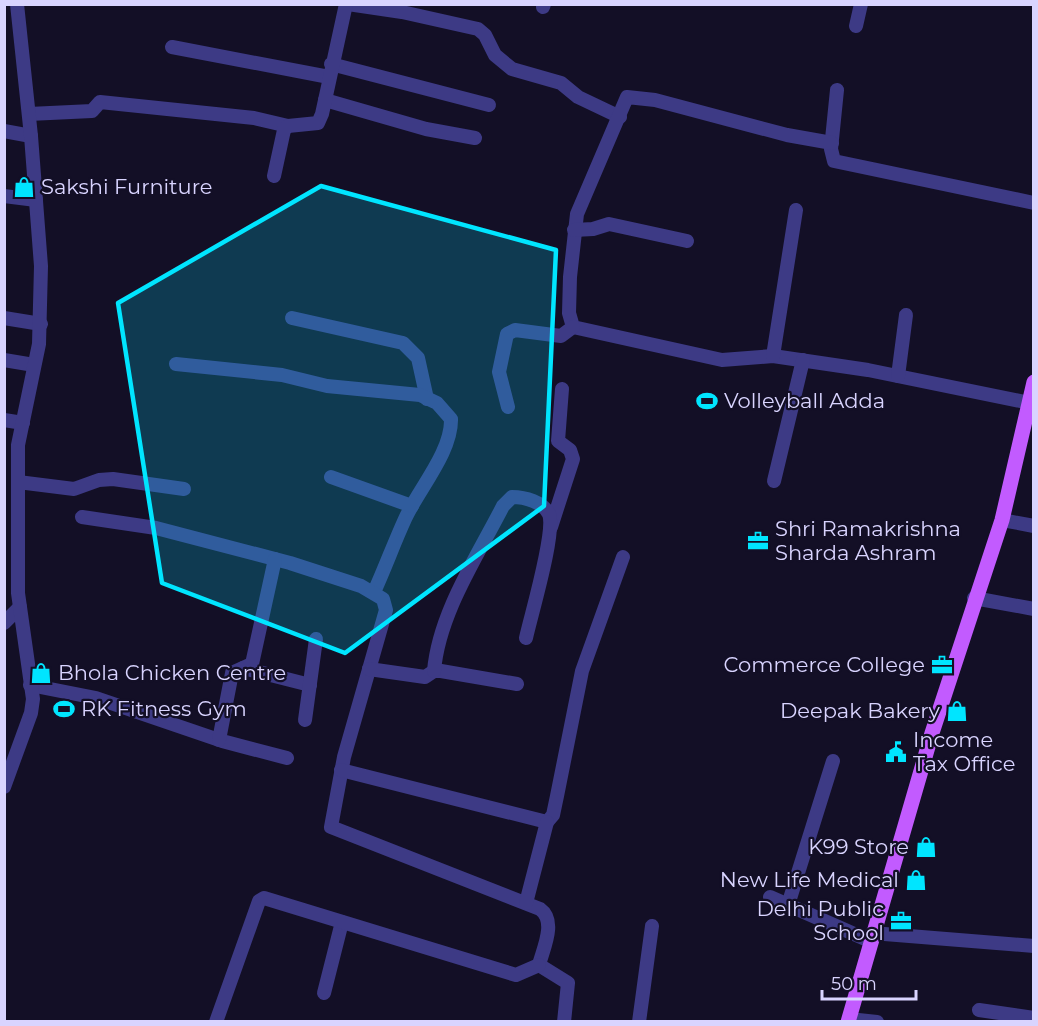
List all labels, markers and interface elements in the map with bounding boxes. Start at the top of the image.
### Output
place label: Sakshi Furniture [41,174,213,199]
shop icon: Sakshi Furniture [12,175,36,199]
place label: Volleyball Adda [724,388,885,413]
sports icon: Volleyball Adda [695,389,719,413]
place label: Shri Ramakrishna Sharda Ashram [775,516,961,565]
office icon: Shri Ramakrishna Sharda Ashram [746,529,770,553]
place label: Commerce College [724,652,925,677]
office icon: Commerce College [930,653,954,677]
place label: Bhola Chicken Centre [58,660,286,685]
shop icon: Bhola Chicken Centre [29,661,53,685]
place label: RK Fitness Gym [81,696,247,721]
sports icon: RK Fitness Gym [52,697,76,721]
place label: Deepak Bakery [780,698,941,723]
shop icon: Deepak Bakery [945,699,969,723]
place label: Income Tax Office [913,727,1015,776]
public building icon: Income Tax Office [884,740,908,764]
place label: K99 Store [808,834,909,859]
shop icon: K99 Store [914,835,938,859]
place label: New Life Medical [720,867,899,892]
shop icon: New Life Medical [904,868,928,892]
place label: Delhi Public School [756,896,884,945]
office icon: Delhi Public School [889,909,913,933]
scale bar [822,963,916,1001]
text: 50 m [831,973,877,995]

